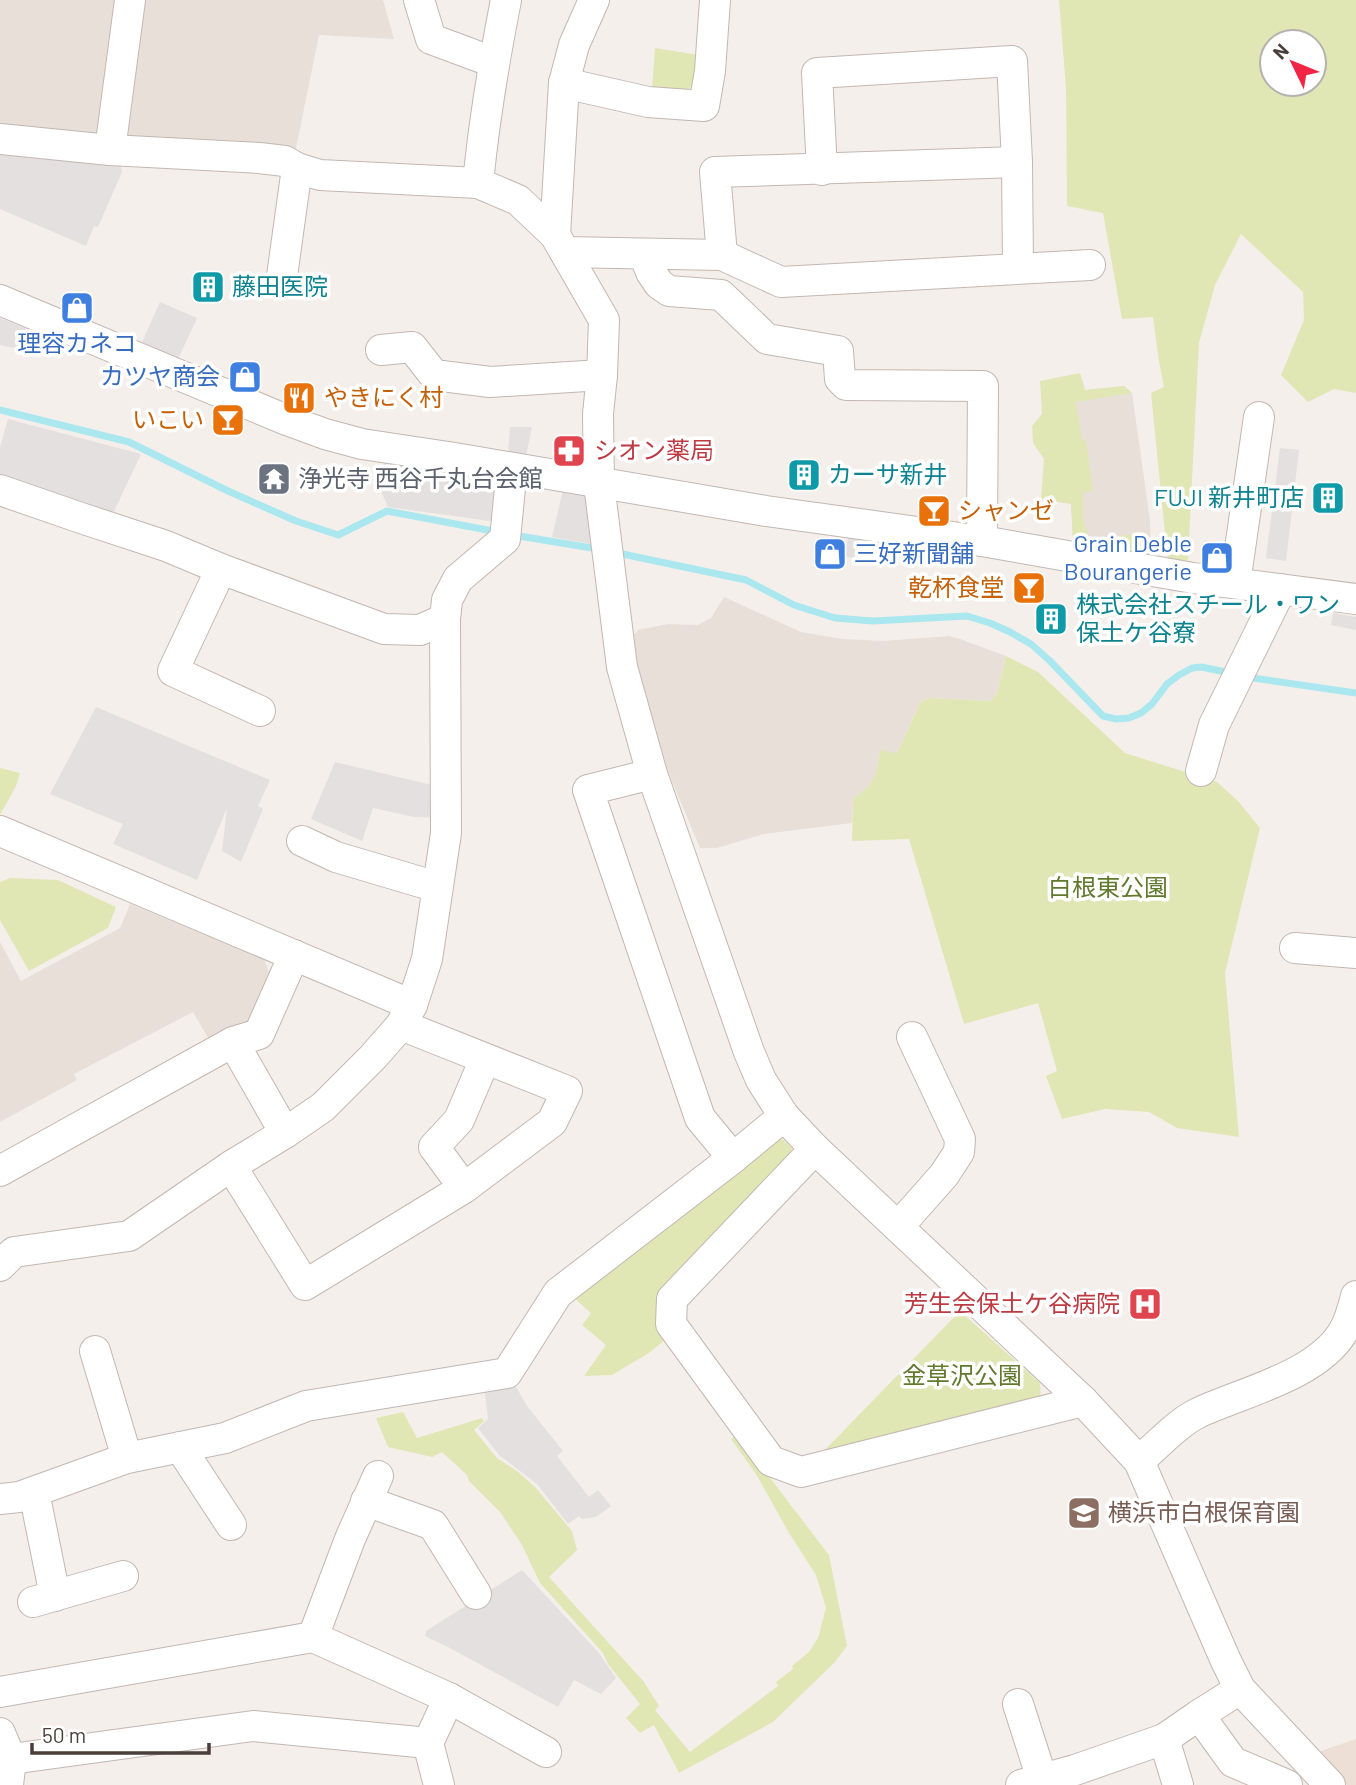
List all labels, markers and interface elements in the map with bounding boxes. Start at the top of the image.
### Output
north arrow [1258,28,1328,98]
text: N [1267,39,1293,64]
building icon: 藤田医院 [189,268,227,306]
place label: 藤田医院 [232,271,328,300]
shop icon: 理容カネコ [58,289,96,327]
place label: 理容カネコ [17,328,137,357]
shop icon: カツヤ商会 [226,358,264,396]
place label: カツヤ商会 [100,361,220,390]
restaurant icon: やきにく村 [280,379,318,417]
place label: やきにく村 [324,382,444,411]
bar icon: いこい [209,401,247,439]
place label: いこい [132,404,204,433]
pharmacy icon: シオン薬局 [550,432,588,470]
place label: シオン薬局 [594,435,714,464]
building icon: カーサ新井 [785,456,823,494]
place label: カーサ新井 [828,459,948,488]
temple icon: 浄光寺 西谷千丸台会館 [255,460,293,498]
place label: 浄光寺 西谷千丸台会館 [298,463,543,492]
building icon: FUJI 新井町店 [1309,479,1347,517]
place label: FUJI 新井町店 [1154,482,1304,511]
bar icon: シャンゼ [915,492,953,530]
place label: シャンゼ [958,495,1054,524]
place label: Grain Deble Bourangerie [1064,528,1192,585]
shop icon: 三好新聞舗 [811,535,849,573]
place label: 三好新聞舗 [854,538,974,567]
shop icon: Grain Deble Bourangerie [1198,539,1236,577]
bar icon: 乾杯食堂 [1010,569,1048,607]
place label: 乾杯食堂 [908,572,1004,601]
place label: 株式会社スチール・ワン 保土ケ谷寮 [1076,589,1340,646]
building icon: 株式会社スチール・ワン 保土ケ谷寮 [1032,600,1070,638]
park label: 白根東公園 [1048,872,1168,901]
hospital icon: 芳生会保土ケ谷病院 [1126,1285,1164,1323]
place label: 芳生会保土ケ谷病院 [904,1288,1120,1317]
park label: 金草沢公園 [902,1360,1022,1389]
school or university icon: 横浜市白根保育園 [1065,1494,1103,1532]
place label: 横浜市白根保育園 [1108,1497,1300,1526]
scale bar [32,1712,208,1756]
text: 50 m [42,1722,86,1747]

